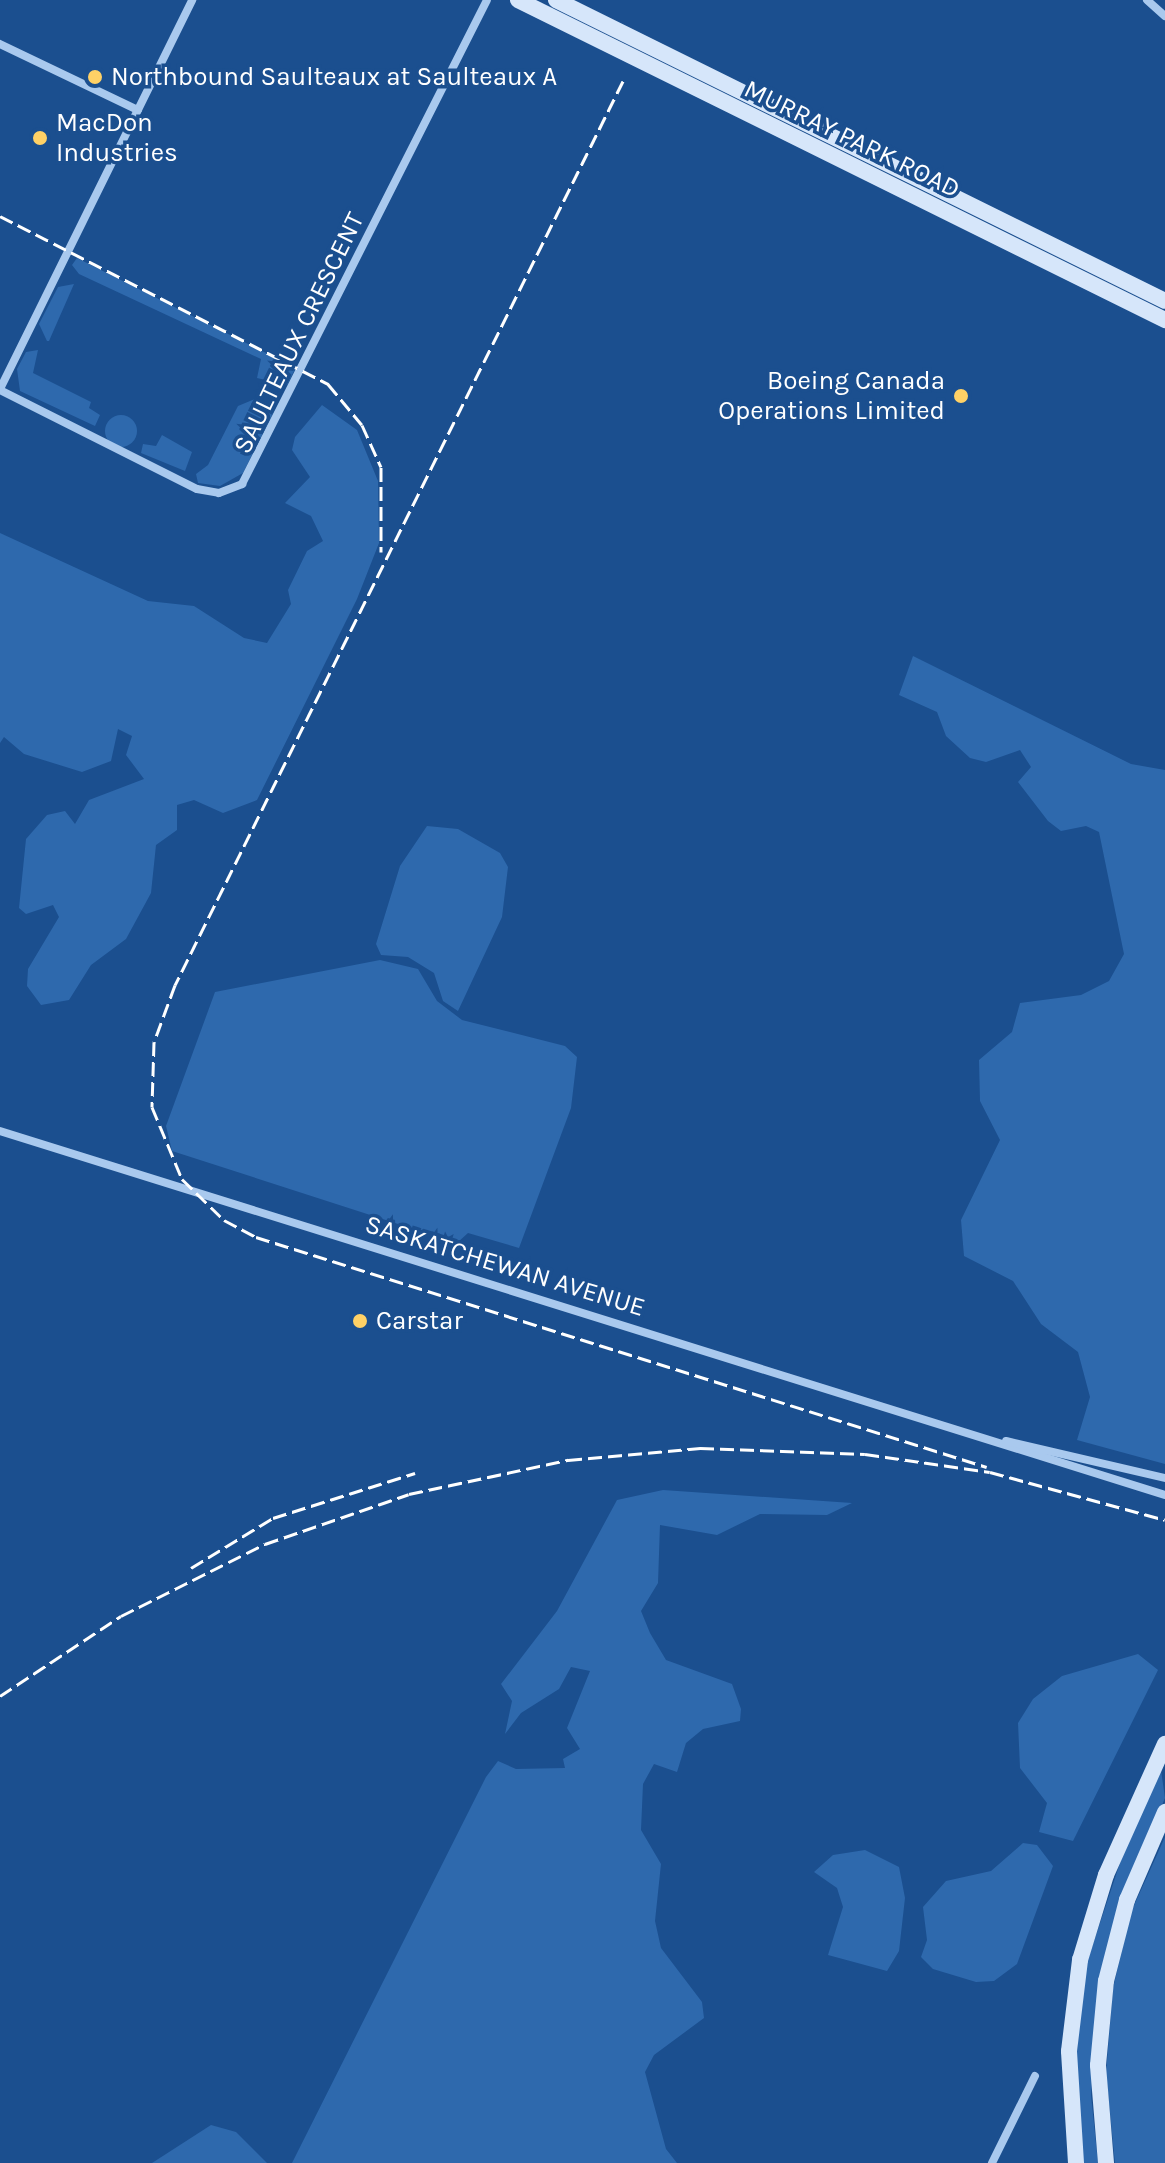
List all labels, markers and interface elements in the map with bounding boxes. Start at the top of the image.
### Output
place label: Northbound Saulteaux at Saulteaux A [111,61,557,93]
marker: Northbound Saulteaux at Saulteaux A [86,68,104,86]
street label: MURRAY PARK ROAD [739,73,965,205]
place label: MacDon Industries [56,107,178,168]
marker: MacDon Industries [31,129,49,147]
street label: SAULTEAUX CRESCENT [227,207,371,459]
place label: Boeing Canada Operations Limited [718,365,945,426]
marker: Boeing Canada Operations Limited [952,387,970,405]
street label: SASKATCHEWAN AVENUE [361,1209,649,1323]
place label: Carstar [376,1305,463,1337]
marker: Carstar [351,1312,369,1330]

